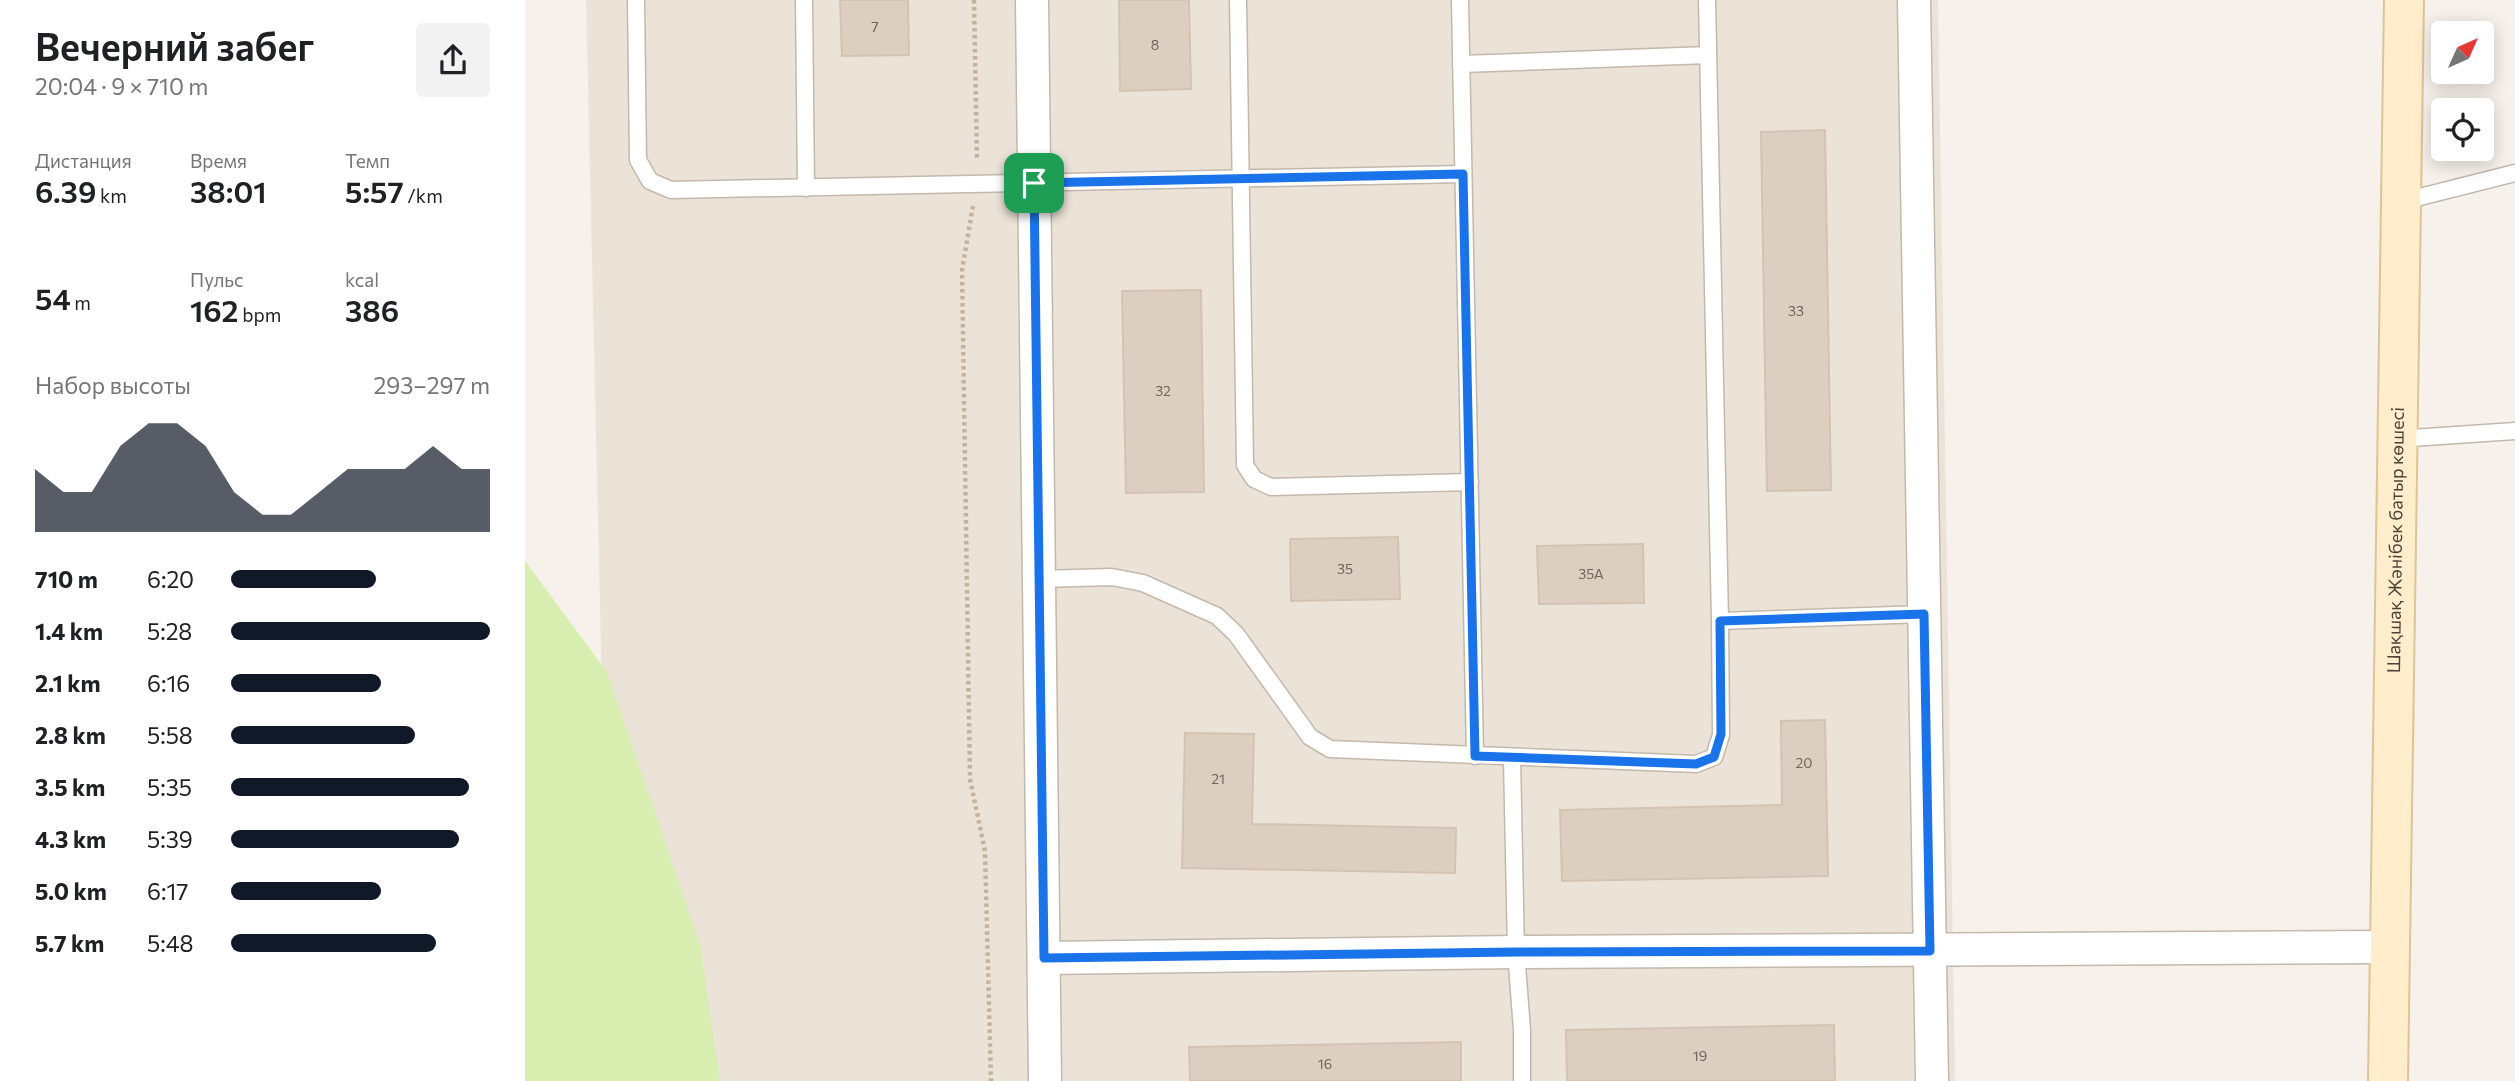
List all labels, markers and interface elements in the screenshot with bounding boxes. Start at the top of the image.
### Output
house number: 7 [871,18,879,35]
north arrow [2431,21,2494,84]
map controls [2431,21,2494,161]
text: Вечерний забег [35,22,314,69]
button: share [416,23,490,97]
house number: 8 [1151,36,1159,53]
text: 20:04 · 9 × 710 m [35,72,208,100]
button: locate [2431,98,2494,161]
text: Дистанция [35,149,132,172]
text: Время [190,149,247,172]
text: Темп [345,149,390,172]
pin [1004,153,1064,213]
icon: arrive [1015,164,1053,202]
text: 6.39 [35,172,96,209]
text: 38:01 [190,172,267,209]
text: 5:57 [345,172,404,209]
text: km [96,184,127,207]
text: /km [404,184,443,207]
text: Пульс [190,268,244,291]
text: kcal [345,268,379,291]
text: 54 [35,279,71,316]
text: m [71,291,91,314]
text: 162 [190,291,239,328]
text: 386 [345,291,399,328]
house number: 33 [1788,302,1804,319]
text: bpm [239,303,281,326]
text: Набор высоты [35,371,191,399]
text: 293–297 m [374,371,490,399]
house number: 32 [1155,382,1171,399]
street label: Шақшақ Жәнібек батыр көшесі [2382,407,2408,673]
house number: 35 [1337,560,1353,577]
text: 710 m [35,565,98,593]
text: 6:20 [147,565,194,593]
house number: 35А [1578,565,1604,582]
text: 1.4 km [35,617,103,645]
text: 5:28 [147,617,192,645]
text: 2.1 km [35,669,101,697]
text: 6:16 [147,669,190,697]
text: 2.8 km [35,721,106,749]
text: 5:58 [147,721,193,749]
house number: 20 [1796,754,1812,771]
house number: 21 [1211,770,1225,787]
text: 3.5 km [35,773,105,801]
text: 5:35 [147,773,192,801]
text: 4.3 km [35,825,106,853]
text: 5:39 [147,825,193,853]
text: 5.0 km [35,877,107,905]
text: 6:17 [147,877,188,905]
text: 5.7 km [35,929,104,957]
text: 5:48 [147,929,193,957]
house number: 19 [1693,1047,1707,1064]
house number: 16 [1318,1055,1332,1072]

